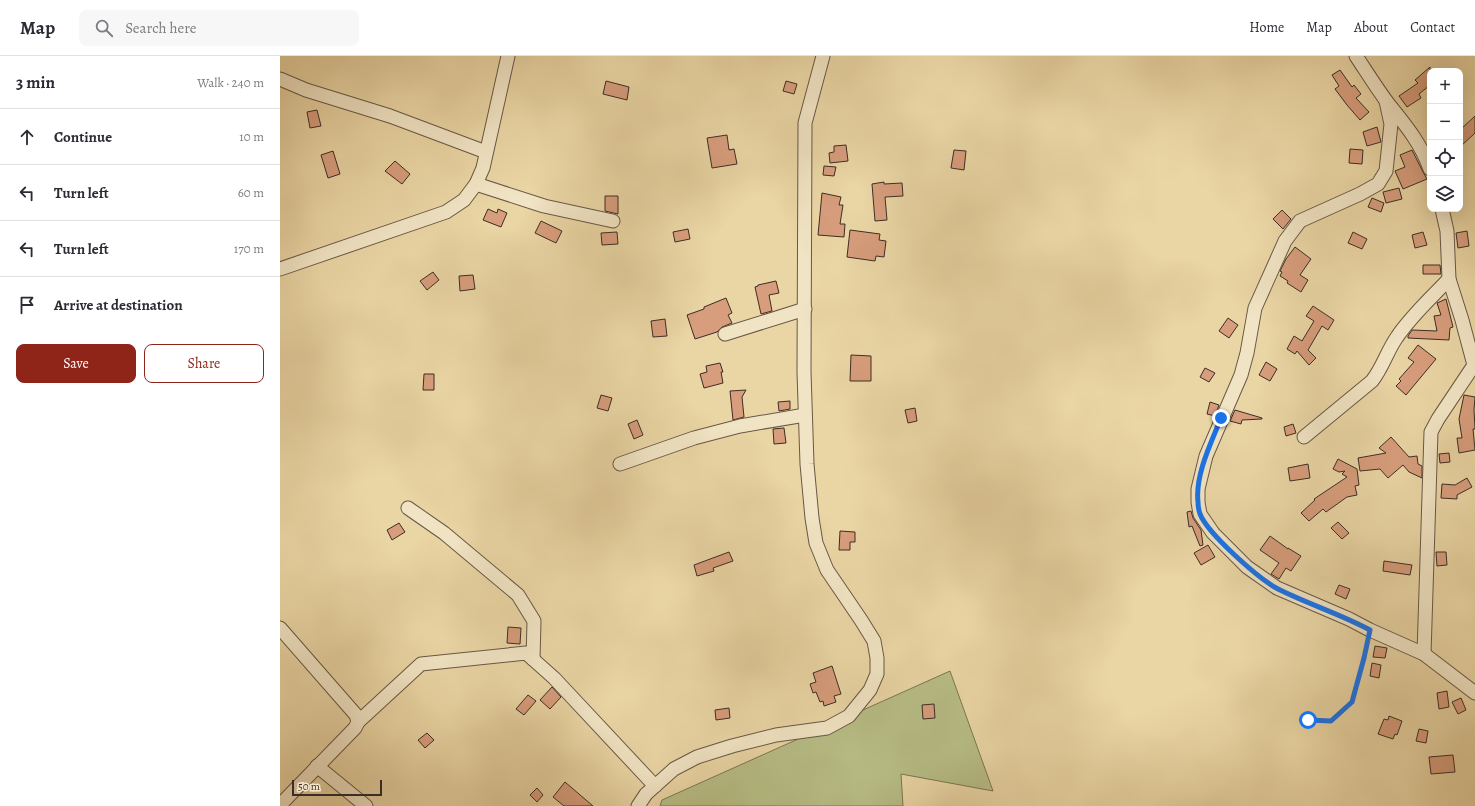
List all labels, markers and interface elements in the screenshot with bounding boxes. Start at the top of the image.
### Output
search box [79,10,359,46]
text: Map [20,15,55,41]
icon: search [93,17,115,39]
text: Search here [125,18,197,38]
text: Home [1249,18,1284,37]
text: Map [1306,18,1332,37]
text: About [1354,18,1388,37]
text: Contact [1410,18,1455,37]
map controls [1427,68,1463,212]
button: + [1427,68,1463,104]
text: 3 min [16,71,55,94]
text: Walk · 240 m [197,74,264,91]
button: − [1427,104,1463,140]
icon: ahead [16,126,38,148]
text: Continue [54,127,112,147]
text: 10 m [239,128,264,145]
button: locate [1427,140,1463,176]
button: layers [1427,176,1463,212]
icon: left [16,182,38,204]
text: Turn left [54,183,109,203]
text: 60 m [238,184,264,201]
icon: left [16,238,38,260]
text: Turn left [54,239,109,259]
text: 170 m [234,240,264,257]
icon: arrive [16,294,38,316]
text: Arrive at destination [54,295,183,315]
button: Save [16,344,136,383]
button: Share [144,344,264,383]
route end [1212,409,1230,427]
route start [1299,711,1317,729]
scale bar [292,778,382,797]
text: 50 m [298,779,320,794]

